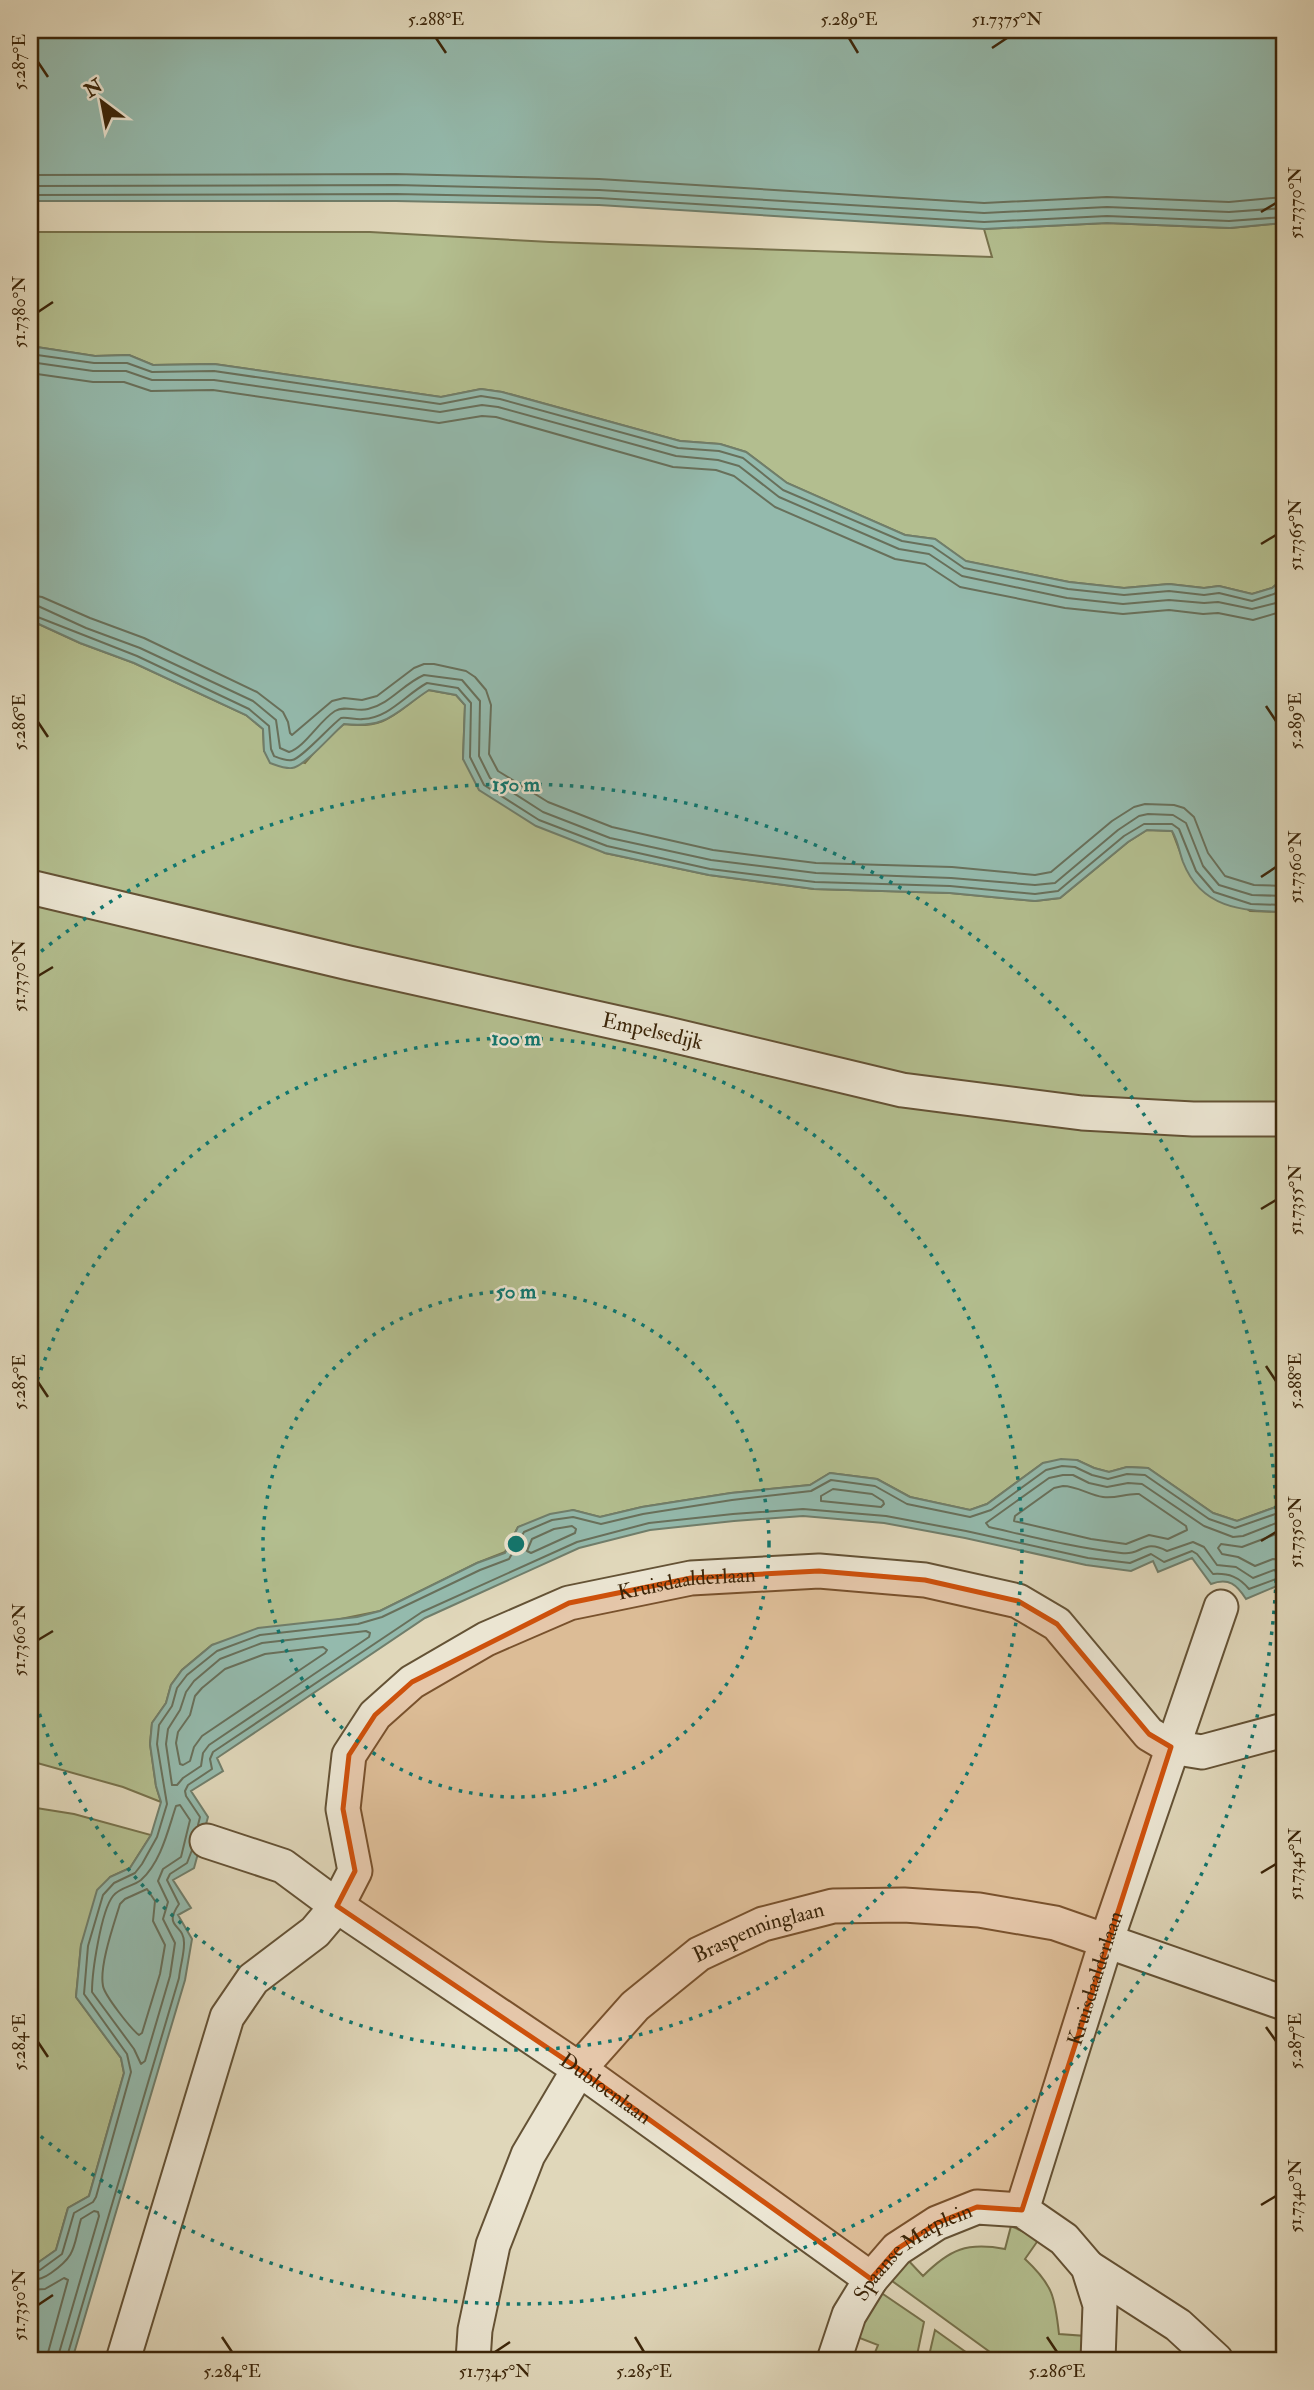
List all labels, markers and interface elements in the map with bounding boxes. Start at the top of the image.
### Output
text: 5.288°E [408,8,464,31]
text: 5.289°E [820,8,878,31]
text: 51.7375°N [972,8,1042,31]
text: 5.287°E [8,34,31,90]
north arrow [66,66,136,136]
text: N [79,73,108,104]
text: 51.7370°N [1284,167,1307,239]
text: 51.7380°N [8,276,31,348]
text: 51.7365°N [1284,499,1307,571]
text: 5.289°E [1284,692,1307,750]
text: 5.286°E [8,693,31,751]
text: 150 m [492,771,541,798]
text: 51.7360°N [1284,830,1307,904]
text: 51.7370°N [8,940,31,1012]
street label: Empelsedijk [599,1007,706,1056]
text: 100 m [491,1025,542,1052]
text: 51.7355°N [1284,1165,1307,1235]
text: 50 m [496,1278,537,1305]
text: 5.288°E [1284,1353,1307,1409]
text: 5.285°E [8,1354,31,1410]
text: 51.7350°N [1284,1496,1307,1568]
centre of rings [504,1532,528,1556]
street label: Kruisdaalderlaan [615,1561,757,1607]
text: 51.7360°N [8,1603,31,1677]
text: 51.7345°N [1284,1828,1307,1900]
street label: Braspenninglaan [688,1896,827,1969]
street label: Kruisdaalderlaan [1061,1907,1130,2049]
text: 5.284°E [8,2013,31,2071]
text: 5.287°E [1284,2013,1307,2069]
street label: Dubloenlaan [554,2047,657,2131]
text: 51.7340°N [1284,2159,1307,2233]
street label: Spaanse Matplein [848,2197,976,2306]
text: 51.7350°N [8,2269,31,2341]
text: 5.284°E [203,2360,261,2383]
text: 51.7345°N [459,2360,531,2383]
text: 5.285°E [616,2360,672,2383]
text: 5.286°E [1028,2360,1086,2383]

